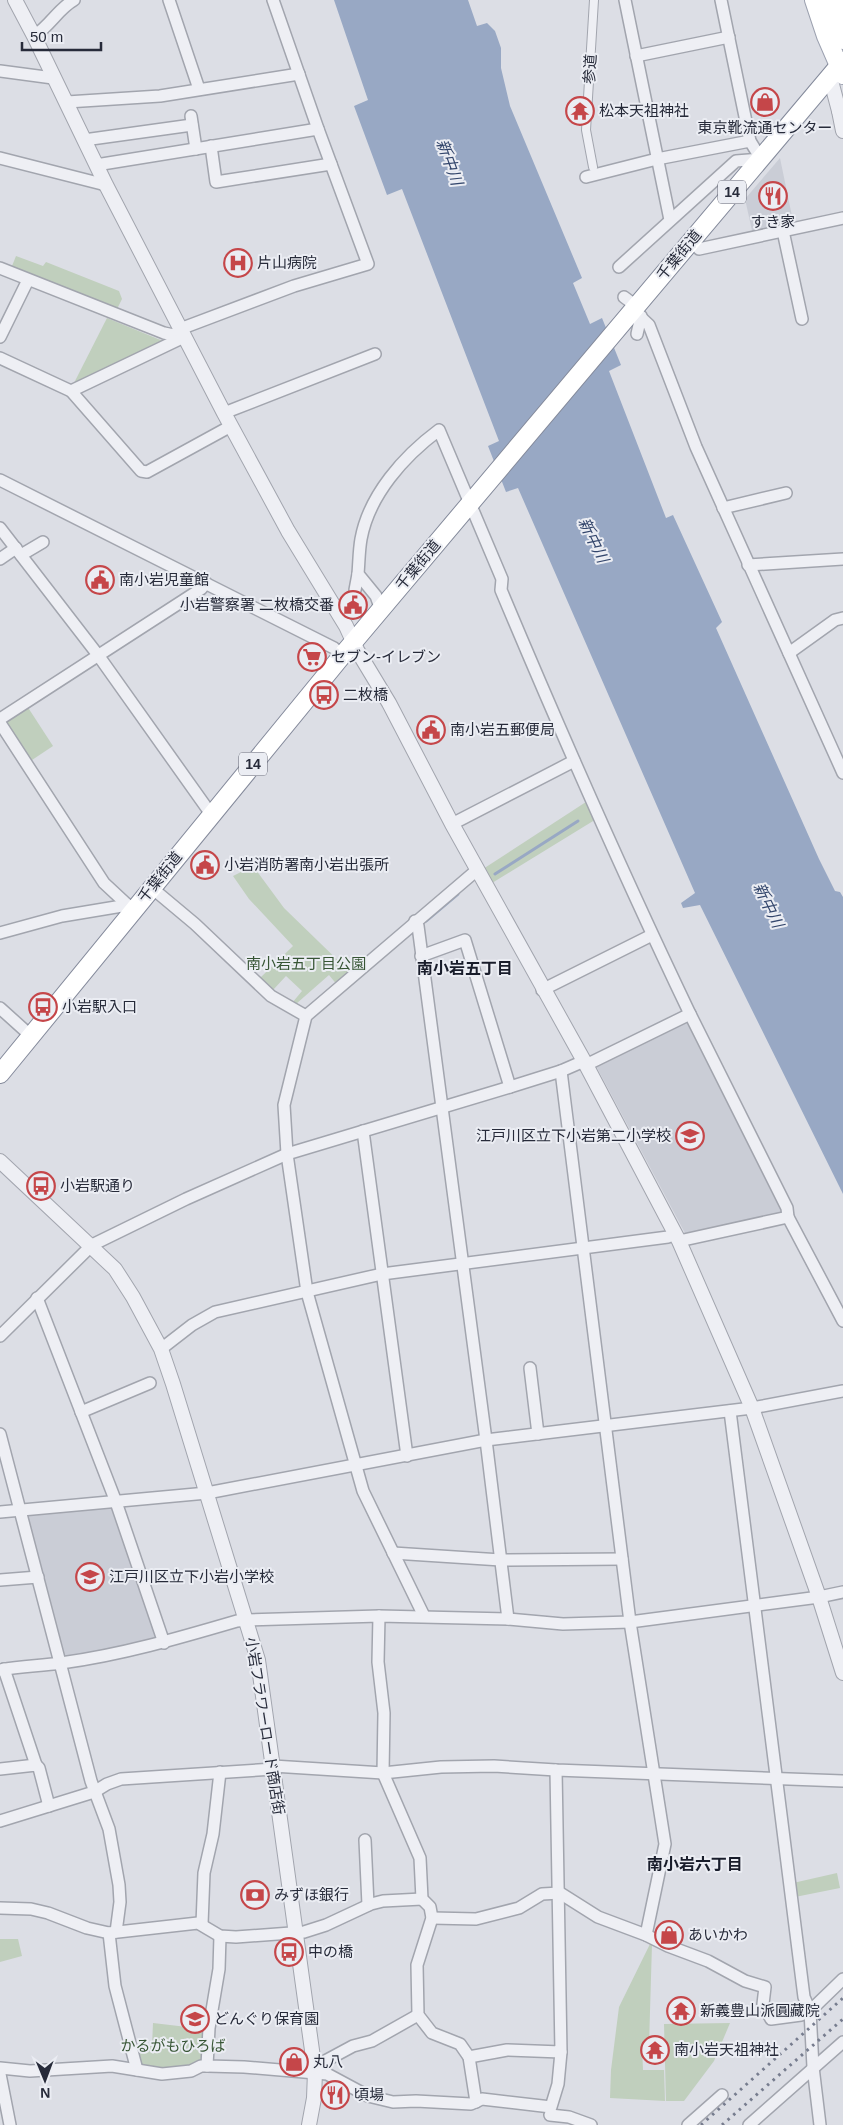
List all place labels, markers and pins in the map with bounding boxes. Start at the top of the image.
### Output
shop icon: 東京靴流通センター [750,87,780,117]
temple icon: 松本天祖神社 [565,96,595,126]
place label: 松本天祖神社 [599,102,689,119]
place label: 東京靴流通センター [697,119,833,136]
restaurant icon: すき家 [758,181,788,211]
place label: すき家 [750,213,796,230]
hospital icon: 片山病院 [223,248,253,278]
place label: 片山病院 [257,254,317,271]
public building icon: 南小岩児童館 [85,565,115,595]
place label: 南小岩児童館 [119,571,209,588]
public building icon: 小岩警察署 二枚橋交番 [338,590,368,620]
place label: 小岩警察署 二枚橋交番 [180,596,334,613]
supermarket icon: セブン-イレブン [297,642,327,672]
place label: セブン-イレブン [331,648,441,665]
bus stop icon: 二枚橋 [309,680,339,710]
place label: 二枚橋 [343,686,388,703]
public building icon: 南小岩五郵便局 [416,715,446,745]
place label: 南小岩五郵便局 [450,721,555,738]
public building icon: 小岩消防署南小岩出張所 [190,850,220,880]
place label: 小岩消防署南小岩出張所 [224,856,389,873]
bus stop icon: 小岩駅入口 [28,992,58,1022]
place label: 小岩駅入口 [62,998,137,1015]
school or university icon: 江戸川区立下小岩第二小学校 [675,1121,705,1151]
place label: 江戸川区立下小岩第二小学校 [476,1127,671,1144]
bus stop icon: 小岩駅通り [26,1171,56,1201]
place label: 小岩駅通り [60,1177,135,1194]
school or university icon: 江戸川区立下小岩小学校 [75,1562,105,1592]
place label: 江戸川区立下小岩小学校 [109,1568,274,1585]
bank icon: みずほ銀行 [240,1880,270,1910]
place label: みずほ銀行 [274,1886,349,1903]
shop icon: あいかわ [654,1920,684,1950]
place label: あいかわ [688,1926,748,1943]
bus stop icon: 中の橋 [274,1937,304,1967]
place label: 中の橋 [308,1943,353,1960]
temple icon: 新義豊山派圓藏院 [666,1996,696,2026]
place label: 新義豊山派圓藏院 [700,2002,820,2019]
school or university icon: どんぐり保育園 [180,2004,210,2034]
place label: どんぐり保育園 [214,2010,319,2027]
temple icon: 南小岩天祖神社 [640,2035,670,2065]
place label: 南小岩天祖神社 [674,2041,779,2058]
shop icon: 丸八 [279,2047,309,2077]
place label: 丸八 [313,2053,343,2070]
restaurant icon: 頃場 [320,2080,350,2110]
place label: 頃場 [354,2086,384,2103]

